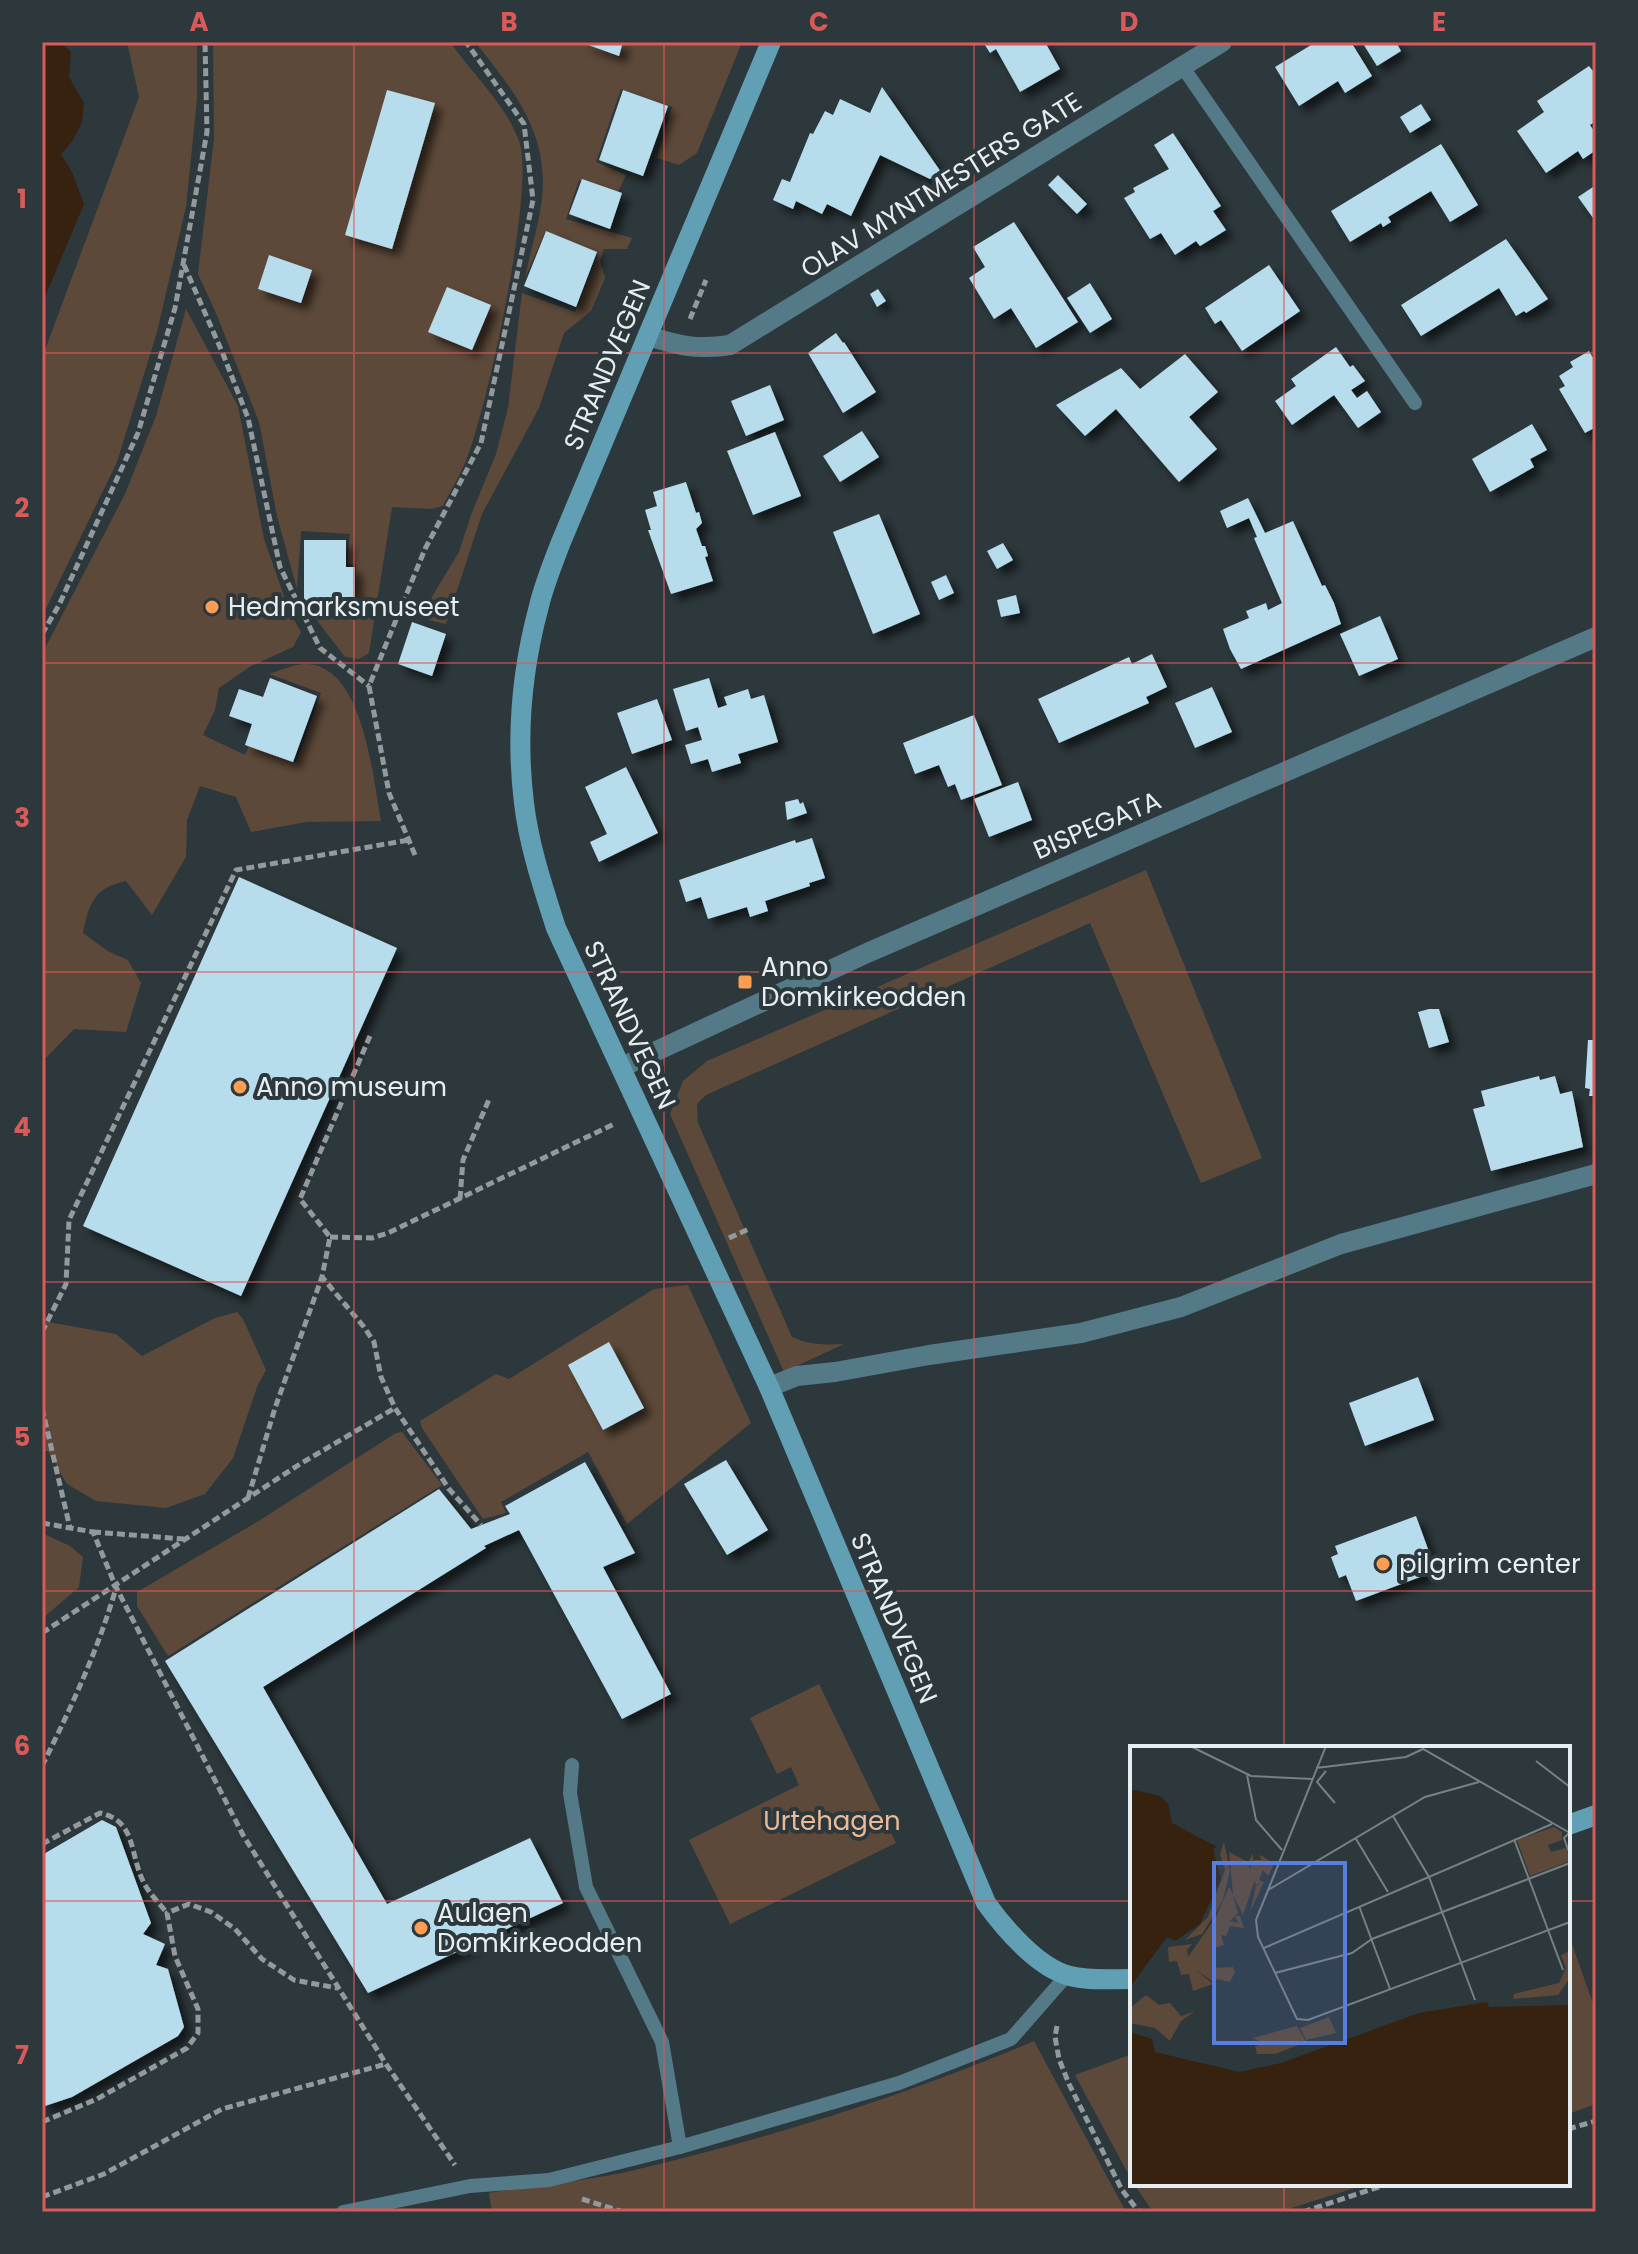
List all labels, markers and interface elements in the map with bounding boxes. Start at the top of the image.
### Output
text: A [189,4,209,40]
text: B [500,4,518,40]
text: C [809,4,829,40]
text: D [1120,4,1139,40]
text: E [1432,4,1446,40]
street label: OLAV MYNTMESTERS GATE [794,84,1088,286]
text: 1 [17,181,27,217]
street label: STRANDVEGEN [555,274,659,456]
text: 2 [15,490,30,526]
place label: Hedmarksmuseet [228,589,459,625]
marker: Hedmarksmuseet [203,598,221,616]
street label: BISPEGATA [1028,782,1166,868]
text: 3 [14,800,30,836]
street label: STRANDVEGEN [575,935,685,1115]
place label: Anno Domkirkeodden [761,949,966,1015]
marker: Anno Domkirkeodden [736,973,754,991]
place label: Anno museum [256,1069,447,1105]
marker: Anno museum [231,1078,249,1096]
text: 4 [13,1109,31,1145]
text: 5 [14,1419,30,1455]
street label: STRANDVEGEN [842,1527,946,1709]
place label: pilgrim center [1399,1546,1581,1582]
marker: pilgrim center [1374,1555,1392,1573]
text: 6 [14,1728,30,1764]
inset map [1130,1746,1570,2186]
park label: Urtehagen [763,1803,901,1839]
place label: Aulaen Domkirkeodden [437,1895,642,1961]
marker: Aulaen Domkirkeodden [412,1919,430,1937]
text: 7 [15,2037,29,2073]

